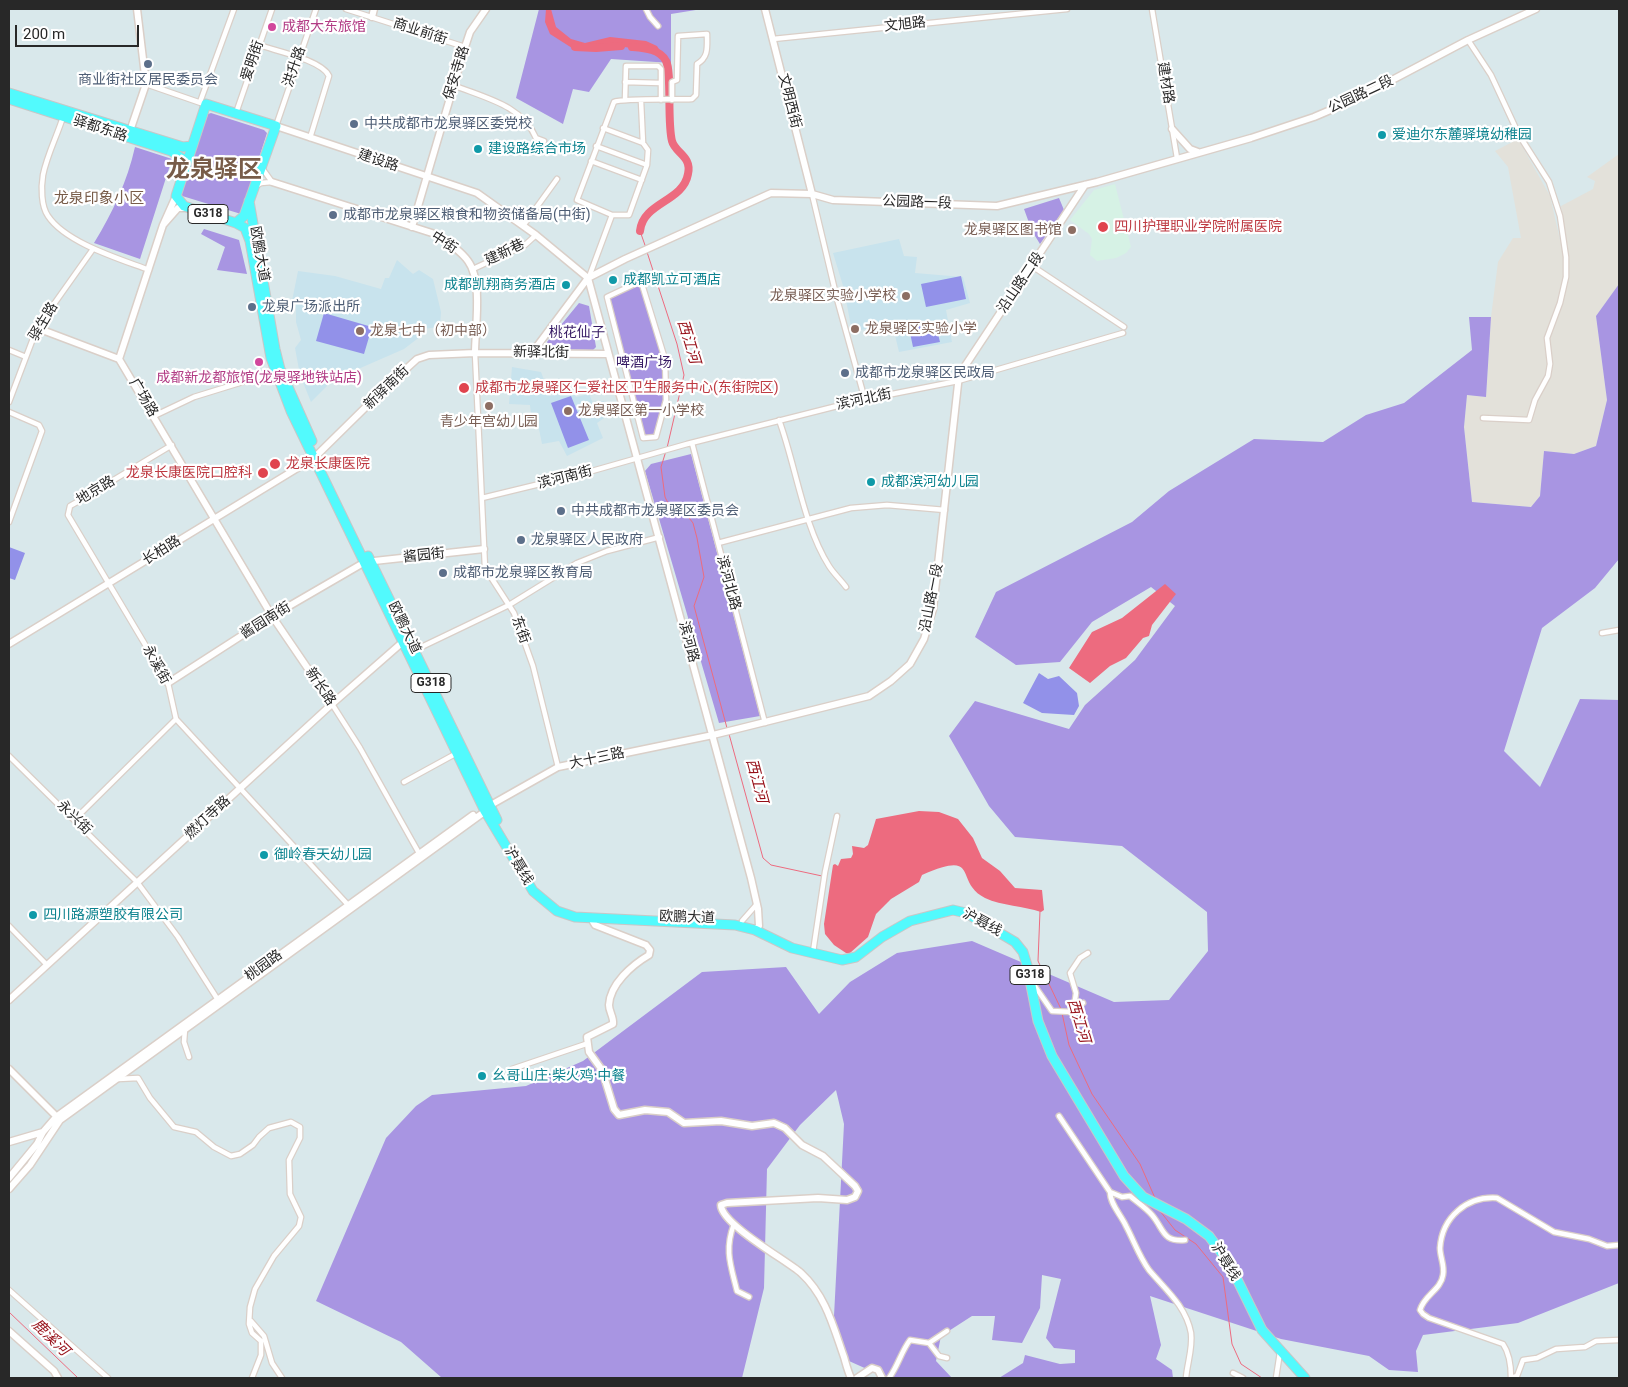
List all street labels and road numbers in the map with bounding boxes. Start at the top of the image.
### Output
street label: 文旭路 [883,14,927,36]
street label: 商业前街 [391,15,449,49]
street label: 爱明街 [238,38,268,84]
street label: 洪升路 [280,44,310,90]
street label: 保安寺路 [441,44,473,102]
street label: 建材路 [1153,61,1177,105]
street label: 文明西街 [774,72,804,130]
street label: 公园路二段 [1326,73,1396,117]
street label: 驿都东路 [71,112,129,146]
street label: 建设路 [355,147,401,175]
street label: 公园路一段 [882,193,952,213]
road number: G318 [188,204,228,223]
street label: 欧鹏大道 [246,225,272,283]
street label: 中街 [428,228,460,258]
street label: 建新巷 [482,236,528,270]
street label: 沿山路二段 [994,249,1048,317]
street label: 驿生路 [26,300,62,344]
street label: 新驿北街 [513,344,569,362]
street label: 新驿南街 [361,363,413,413]
street label: 广场路 [125,376,161,420]
street label: 滨河北街 [835,386,893,414]
street label: 滨河南街 [536,463,594,493]
street label: 地京路 [74,473,118,509]
street label: 长柏路 [140,533,184,569]
street label: 酱园街 [402,545,446,567]
street label: 滨河北路 [713,554,743,612]
street label: 沿山路一段 [917,562,947,634]
street label: 酱园南街 [238,599,294,643]
street label: 欧鹏大道 [384,599,424,657]
street label: 东街 [507,614,533,646]
street label: 滨河路 [674,620,702,664]
street label: 永溪街 [138,643,174,687]
street label: 新长路 [301,665,339,709]
road number: G318 [411,674,451,692]
street label: 大十三路 [568,745,626,773]
street label: 燃灯寺路 [182,793,234,843]
street label: 永兴街 [53,797,95,839]
street label: 沪聂线 [500,844,536,888]
street label: 沪聂线 [960,906,1004,940]
street label: 欧鹏大道 [659,909,715,927]
street label: 桃园路 [242,947,286,985]
road number: G318 [1010,966,1050,984]
street label: 沪聂线 [1207,1240,1243,1284]

